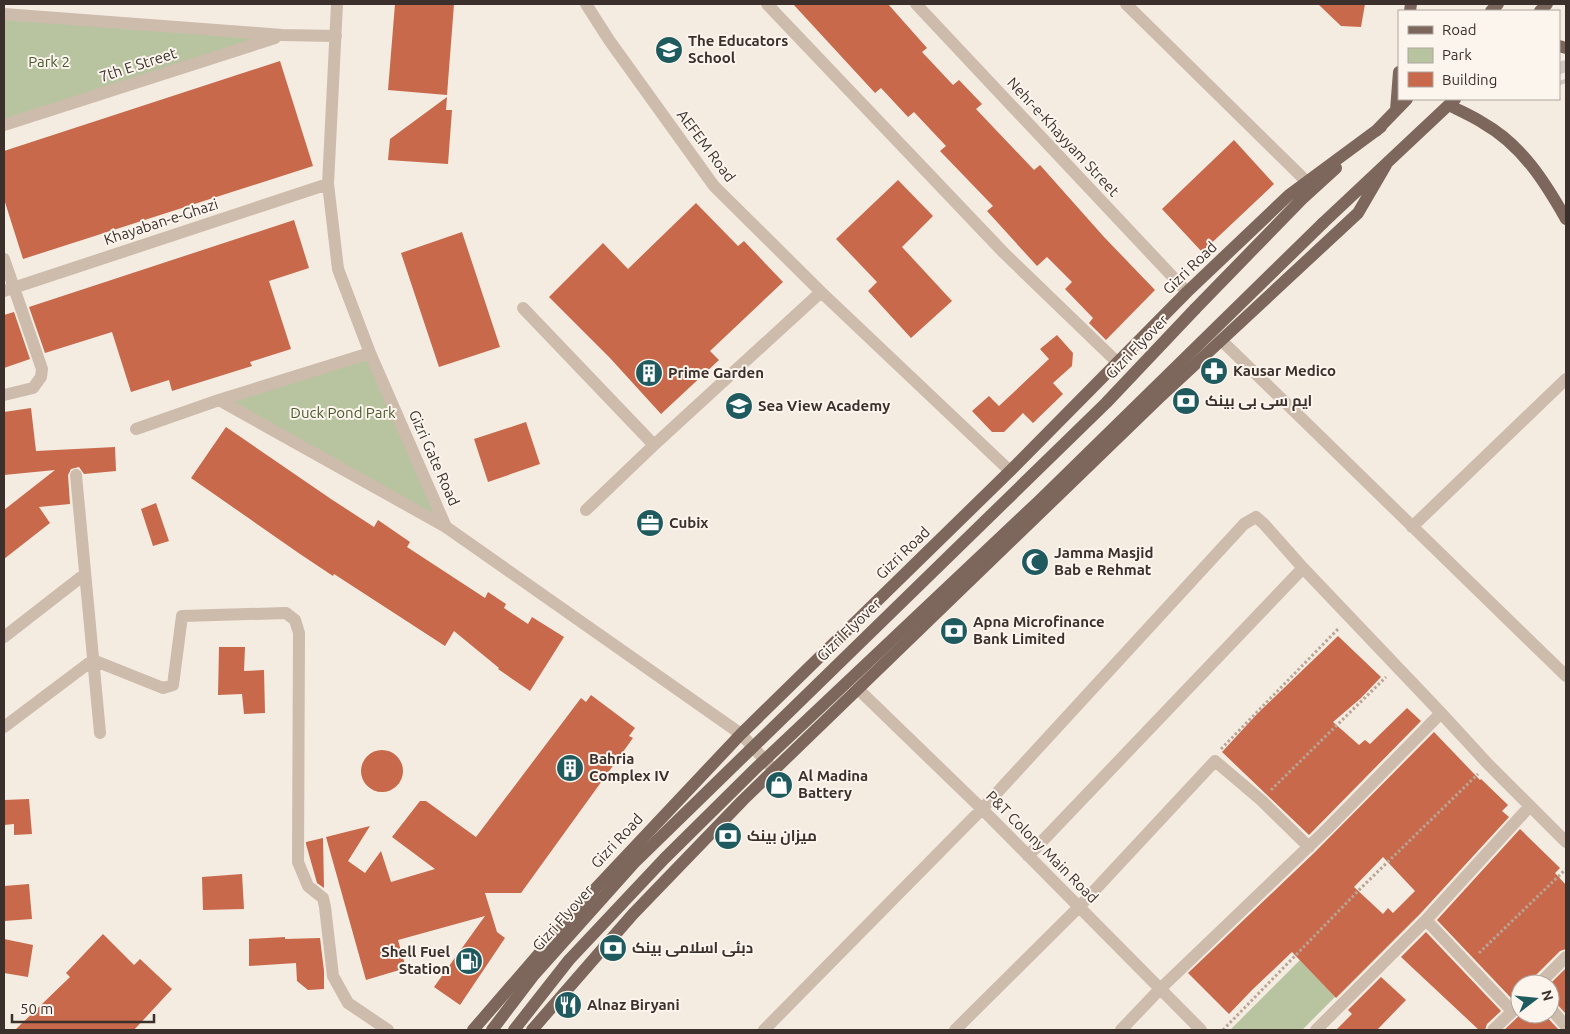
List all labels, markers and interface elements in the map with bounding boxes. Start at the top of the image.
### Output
legend [1398,10,1560,100]
text: Road [1442,21,1477,38]
place label: The Educators School [688,32,788,66]
school or university icon: The Educators School [654,35,684,65]
street label: 7th E Street [97,44,179,85]
text: Park [1442,46,1472,63]
park label: Park 2 [28,53,70,70]
text: Building [1442,71,1497,88]
street label: Nehr-e-Khayyam Street [1004,74,1123,200]
street label: AEFEM Road [674,106,739,185]
street label: Khayaban-e-Ghazi [102,195,220,248]
street label: Gizri Road [1159,238,1220,297]
street label: Gizri Flyover [1102,311,1172,382]
pharmacy icon: Kausar Medico [1199,356,1229,386]
building icon: Prime Garden [634,358,664,388]
place label: Kausar Medico [1233,362,1336,379]
place label: Prime Garden [668,364,764,381]
bank icon: ایم سی بی بینک [1171,386,1201,416]
school or university icon: Sea View Academy [724,391,754,421]
place label: ایم سی بی بینک [1205,392,1312,411]
place label: Sea View Academy [758,397,890,414]
park label: Duck Pond Park [290,404,396,421]
street label: Gizri Gate Road [406,407,463,508]
office icon: Cubix [635,508,665,538]
place label: Cubix [669,514,708,531]
street label: Gizri Road [872,523,933,582]
place label: Jamma Masjid Bab e Rehmat [1054,544,1153,578]
mosque icon: Jamma Masjid Bab e Rehmat [1020,547,1050,577]
street label: Gizri Flyover [813,595,884,664]
place label: Apna Microfinance Bank Limited [973,613,1105,647]
bank icon: Apna Microfinance Bank Limited [939,616,969,646]
place label: Bahria Complex IV [589,750,670,784]
building icon: Bahria Complex IV [555,753,585,783]
place label: Al Madina Battery [798,767,868,801]
shop icon: Al Madina Battery [764,770,794,800]
street label: P&T Colony Main Road [983,787,1102,906]
street label: Gizri Road [587,810,646,871]
bank icon: میزان بینک [713,821,743,851]
place label: میزان بینک [747,827,817,845]
street label: Gizri Flyover [529,881,597,954]
bank icon: دبئی اسلامی بینک [598,933,628,963]
place label: دبئی اسلامی بینک [632,939,753,957]
place label: Shell Fuel Station [381,943,450,977]
fuel station icon: Shell Fuel Station [454,946,484,976]
north arrow [1510,974,1560,1024]
text: N [1538,988,1557,1003]
restaurant icon: Alnaz Biryani [553,990,583,1020]
scale bar [12,992,155,1024]
place label: Alnaz Biryani [587,996,680,1013]
text: 50 m [20,1000,53,1017]

